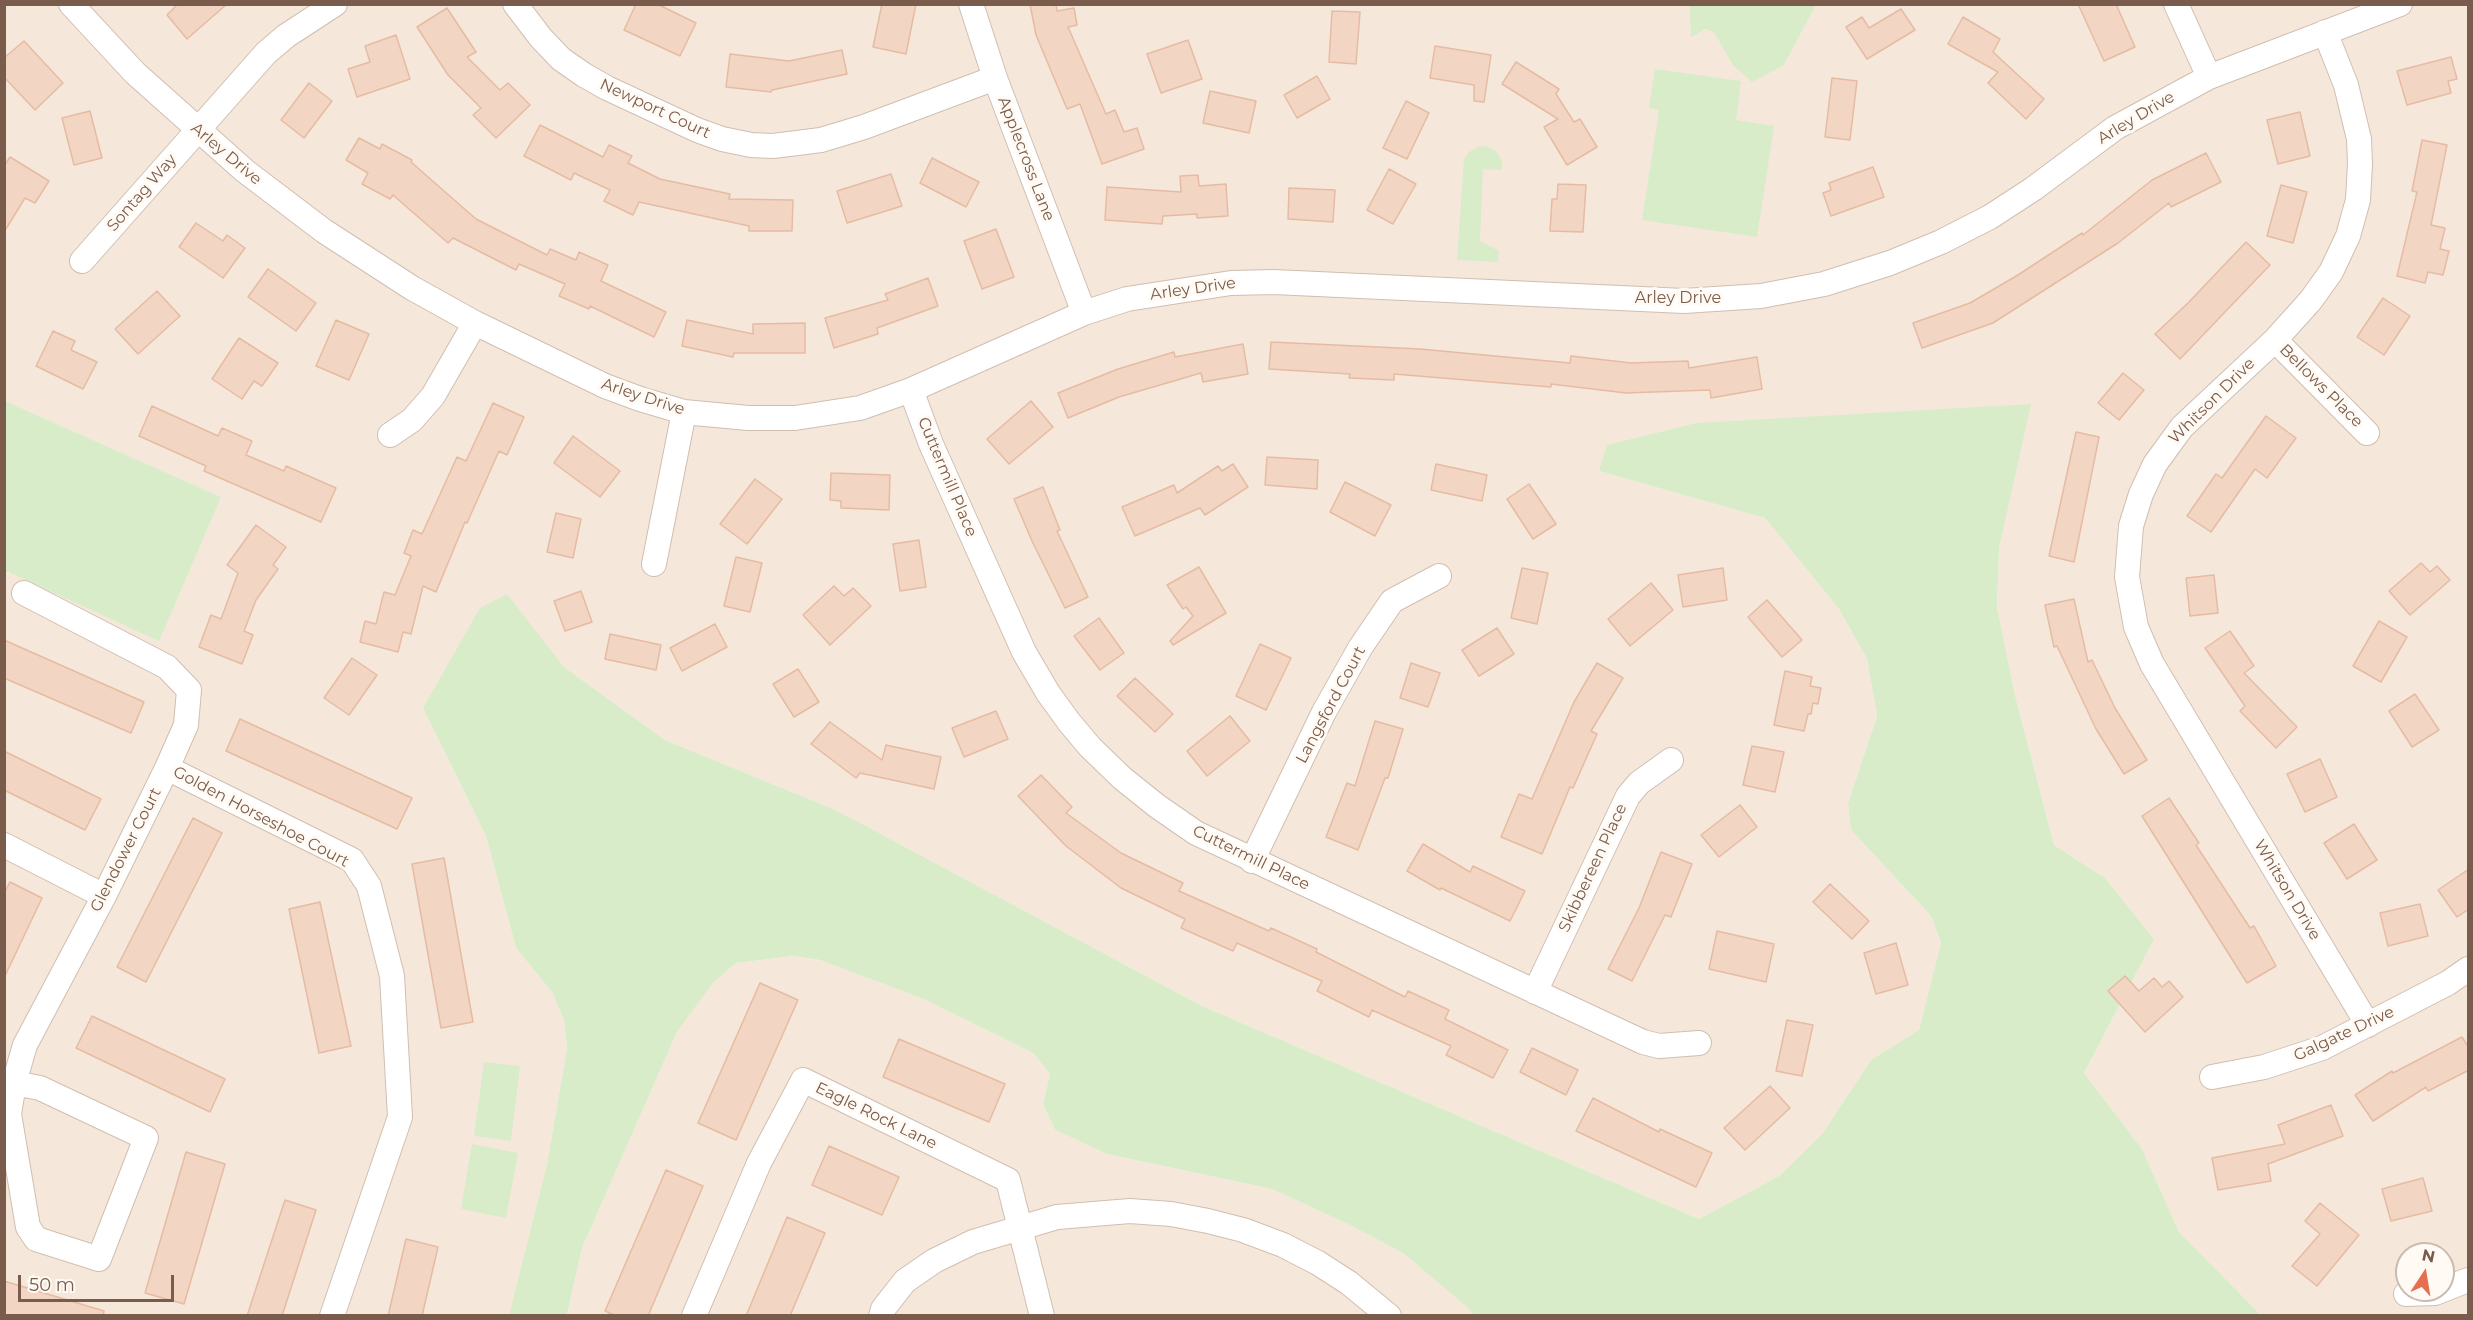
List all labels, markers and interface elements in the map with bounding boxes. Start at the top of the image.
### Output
street label: Newport Court [597,75,713,143]
street label: Arley Drive [2094,88,2178,148]
street label: Applecross Lane [993,94,1059,224]
street label: Arley Drive [187,119,265,189]
street label: Sontag Way [103,150,181,236]
street label: Arley Drive [1149,273,1237,305]
street label: Arley Drive [1635,288,1721,308]
street label: Bellows Place [2275,340,2367,432]
street label: Whitson Drive [2165,354,2259,448]
street label: Arley Drive [599,375,687,419]
street label: Cuttermill Place [913,414,981,540]
street label: Langsford Court [1292,643,1370,767]
street label: Golden Horseshoe Court [170,762,352,872]
street label: Glendower Court [86,785,166,915]
street label: Skibbereen Place [1555,801,1631,935]
street label: Cuttermill Place [1189,821,1313,895]
street label: Whitson Drive [2249,836,2325,944]
street label: Galgate Drive [2291,1002,2397,1066]
street label: Eagle Rock Lane [812,1078,940,1154]
north arrow [2395,1242,2455,1302]
text: N [2420,1245,2437,1266]
scale bar [21,1263,177,1301]
text: 50 m [29,1274,75,1296]

